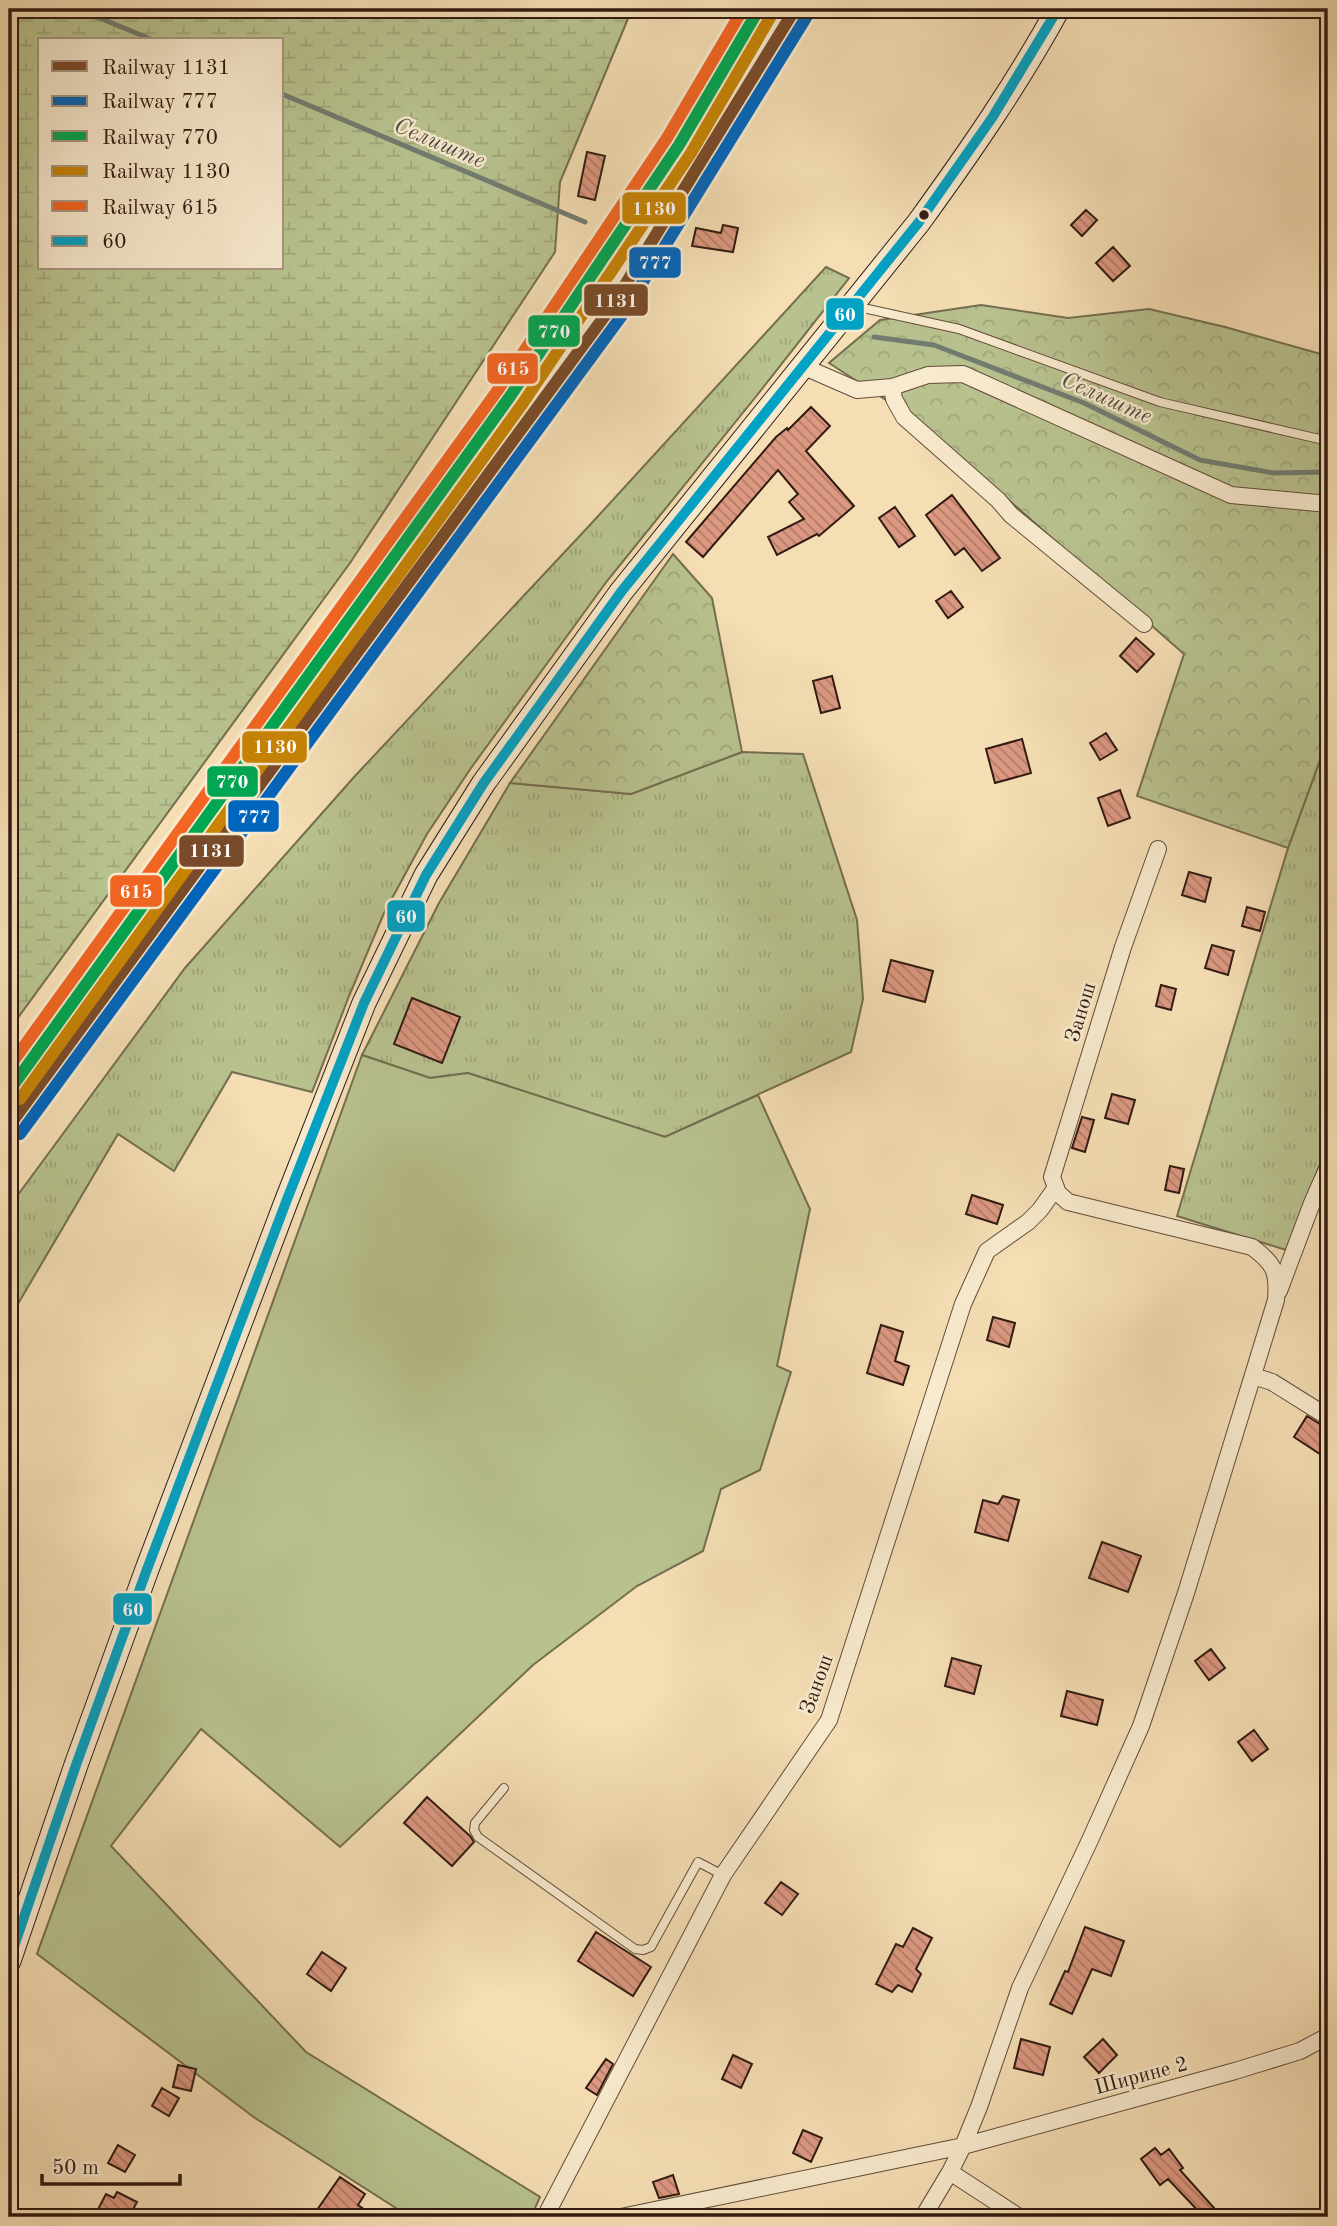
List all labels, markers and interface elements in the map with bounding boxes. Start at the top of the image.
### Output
legend [38,38,284,270]
text: Railway 1131 [102,58,230,79]
text: Railway 777 [102,92,218,113]
water label: Селиште [391,114,488,173]
text: Railway 770 [102,128,218,149]
text: Railway 1130 [102,162,230,183]
line badge: 1130 [621,191,687,225]
text: Railway 615 [102,198,218,219]
text: 1130 [632,201,676,220]
unlabelled marker [917,208,931,222]
text: 60 [102,232,126,253]
line badge: 777 [628,246,682,279]
text: 777 [638,255,672,274]
line badge: 1131 [583,283,649,317]
text: 1131 [594,293,638,312]
line badge: 60 [825,297,865,331]
text: 60 [834,307,856,326]
line badge: 770 [527,314,581,348]
text: 770 [537,324,571,343]
line badge: 615 [486,352,539,385]
text: 615 [496,361,530,380]
water label: Селиште [1058,368,1155,428]
line badge: 1130 [241,730,308,764]
text: 1130 [253,739,297,758]
line badge: 770 [206,765,259,798]
text: 770 [215,774,249,793]
line badge: 777 [227,799,280,833]
text: 777 [237,809,271,828]
line badge: 1131 [178,834,245,868]
text: 1131 [189,843,233,862]
line badge: 615 [109,874,163,908]
text: 615 [119,884,153,903]
line badge: 60 [386,899,426,933]
text: 60 [395,909,417,928]
street label: Занош [1062,980,1100,1045]
line badge: 60 [112,1592,153,1626]
text: 60 [122,1602,144,1621]
street label: Занош [797,1652,838,1717]
street label: Ширине 2 [1092,2054,1190,2099]
scale bar [42,2142,180,2186]
text: 50 m [52,2158,99,2179]

